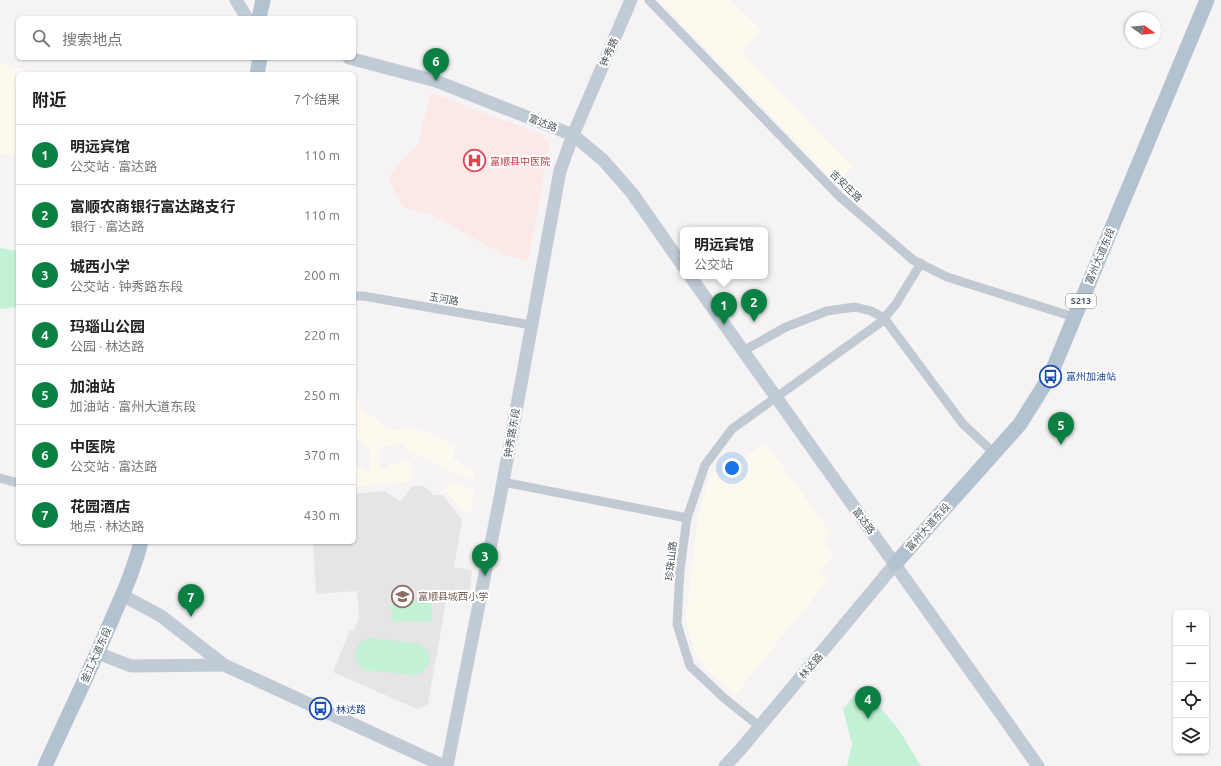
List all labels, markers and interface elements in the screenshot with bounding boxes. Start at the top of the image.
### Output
north arrow [1125,12,1161,48]
search box [16,16,356,60]
icon: search [30,27,52,49]
text: 搜索地点 [62,31,122,48]
street label: 钟秀路 [598,36,620,68]
pin: 6 [423,48,449,81]
text: 附近 [32,90,66,109]
text: 7个结果 [294,92,340,106]
street label: 富达路 [527,112,559,134]
text: 明远宾馆 [70,138,130,155]
text: 1 [41,148,49,162]
text: 110 m [304,148,340,162]
hospital icon: 富顺县中医院 [462,148,488,174]
place label: 富顺县中医院 [490,156,550,167]
text: 公交站 · 富达路 [70,159,157,173]
street label: 吉安庄路 [828,168,864,204]
text: 富顺农商银行富达路支行 [70,198,235,215]
text: 2 [41,208,49,222]
text: 110 m [304,208,340,222]
text: 银行 · 富达路 [70,219,144,233]
street label: 富州大道东段 [1083,226,1117,286]
popup [680,227,768,279]
text: 明远宾馆 [694,236,754,253]
text: 公交站 [694,257,733,271]
text: 城西小学 [70,258,130,275]
text: 3 [41,268,49,282]
text: 200 m [304,268,340,282]
text: 公交站 · 钟秀路东段 [70,279,183,293]
pin: 2 [741,289,767,322]
street label: 玉河路 [428,291,460,307]
pin: 1 [711,292,737,325]
road number: S213 [1066,294,1096,308]
text: 玛瑙山公园 [70,318,145,335]
text: 4 [41,328,49,342]
text: 220 m [304,328,340,342]
text: 公园 · 林达路 [70,339,144,353]
bus stop icon: 富州加油站 [1037,363,1063,389]
place label: 富州加油站 [1066,371,1116,382]
text: 加油站 [70,378,115,395]
text: 5 [41,388,49,402]
text: 250 m [304,388,340,402]
text: 加油站 · 富州大道东段 [70,399,196,413]
street label: 钟秀路东段 [502,407,522,459]
pin: 5 [1048,412,1074,445]
text: 中医院 [70,438,115,455]
text: 6 [41,448,49,462]
text: 370 m [304,448,340,462]
your location [722,458,742,478]
text: 公交站 · 富达路 [70,459,157,473]
text: 花园酒店 [70,498,130,515]
street label: 富州大道东段 [904,501,952,553]
street label: 富达路 [851,506,877,536]
text: 7 [41,508,49,522]
text: 430 m [304,508,340,522]
text: 地点 · 林达路 [70,519,144,533]
street label: 珍珠山路 [663,541,679,581]
pin: 3 [472,543,498,576]
school or university icon: 富顺县城西小学 [389,583,415,609]
pin: 7 [178,584,204,617]
place label: 富顺县城西小学 [418,591,488,602]
map controls [1173,610,1209,754]
button: + [1173,610,1209,646]
street label: 釜江大道东段 [79,625,113,685]
button: − [1173,646,1209,682]
street label: 林达路 [797,651,825,681]
button: locate [1173,682,1209,718]
pin: 4 [855,686,881,719]
bus stop icon: 林达路 [308,696,334,722]
place label: 林达路 [336,704,366,715]
button: layers [1173,718,1209,754]

